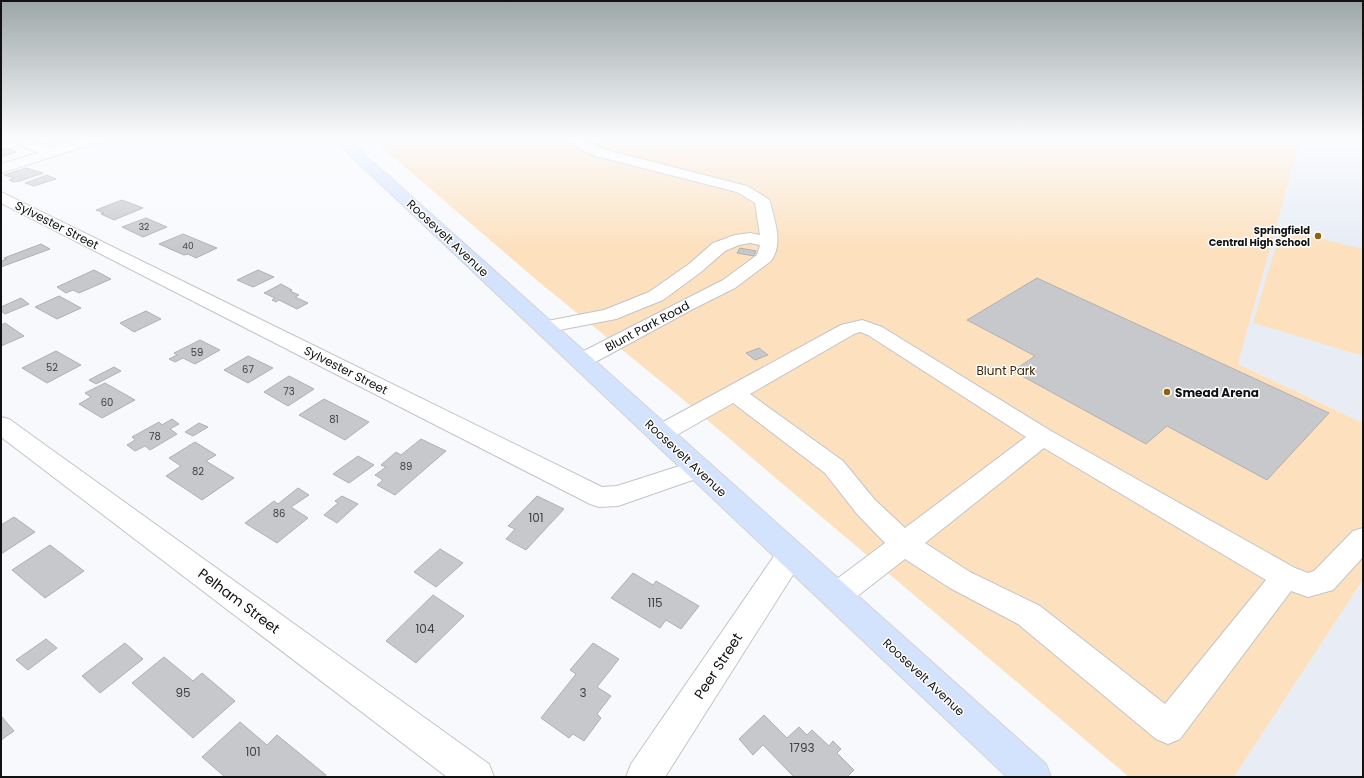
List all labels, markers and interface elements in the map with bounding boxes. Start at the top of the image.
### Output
street label: Roosevelt Avenue [403,196,493,280]
street label: Sylvester Street [12,197,102,253]
house number: 32 [139,221,149,233]
place label: Springfield Central High School [1209,223,1310,250]
marker: Springfield Central High School [1313,231,1323,241]
house number: 40 [182,240,194,252]
street label: Blunt Park Road [602,297,692,355]
street label: Sylvester Street [301,342,391,398]
house number: 59 [191,345,203,360]
house number: 52 [46,360,58,375]
house number: 67 [242,362,254,377]
park label: Blunt Park [977,362,1036,379]
house number: 73 [283,384,295,399]
place label: Smead Arena [1175,384,1259,401]
marker: Smead Arena [1162,387,1172,397]
house number: 60 [101,395,113,410]
house number: 81 [329,412,339,427]
street label: Roosevelt Avenue [641,416,731,500]
house number: 78 [149,429,161,444]
house number: 89 [400,459,412,474]
house number: 82 [192,464,204,479]
house number: 86 [273,506,285,521]
house number: 101 [528,509,544,526]
street label: Pelham Street [194,564,284,638]
house number: 115 [647,594,663,611]
house number: 104 [416,620,435,637]
street label: Peer Street [689,629,747,703]
street label: Roosevelt Avenue [879,635,969,719]
house number: 95 [175,684,191,701]
house number: 3 [579,684,587,701]
house number: 1793 [789,739,815,756]
house number: 101 [245,743,261,760]

